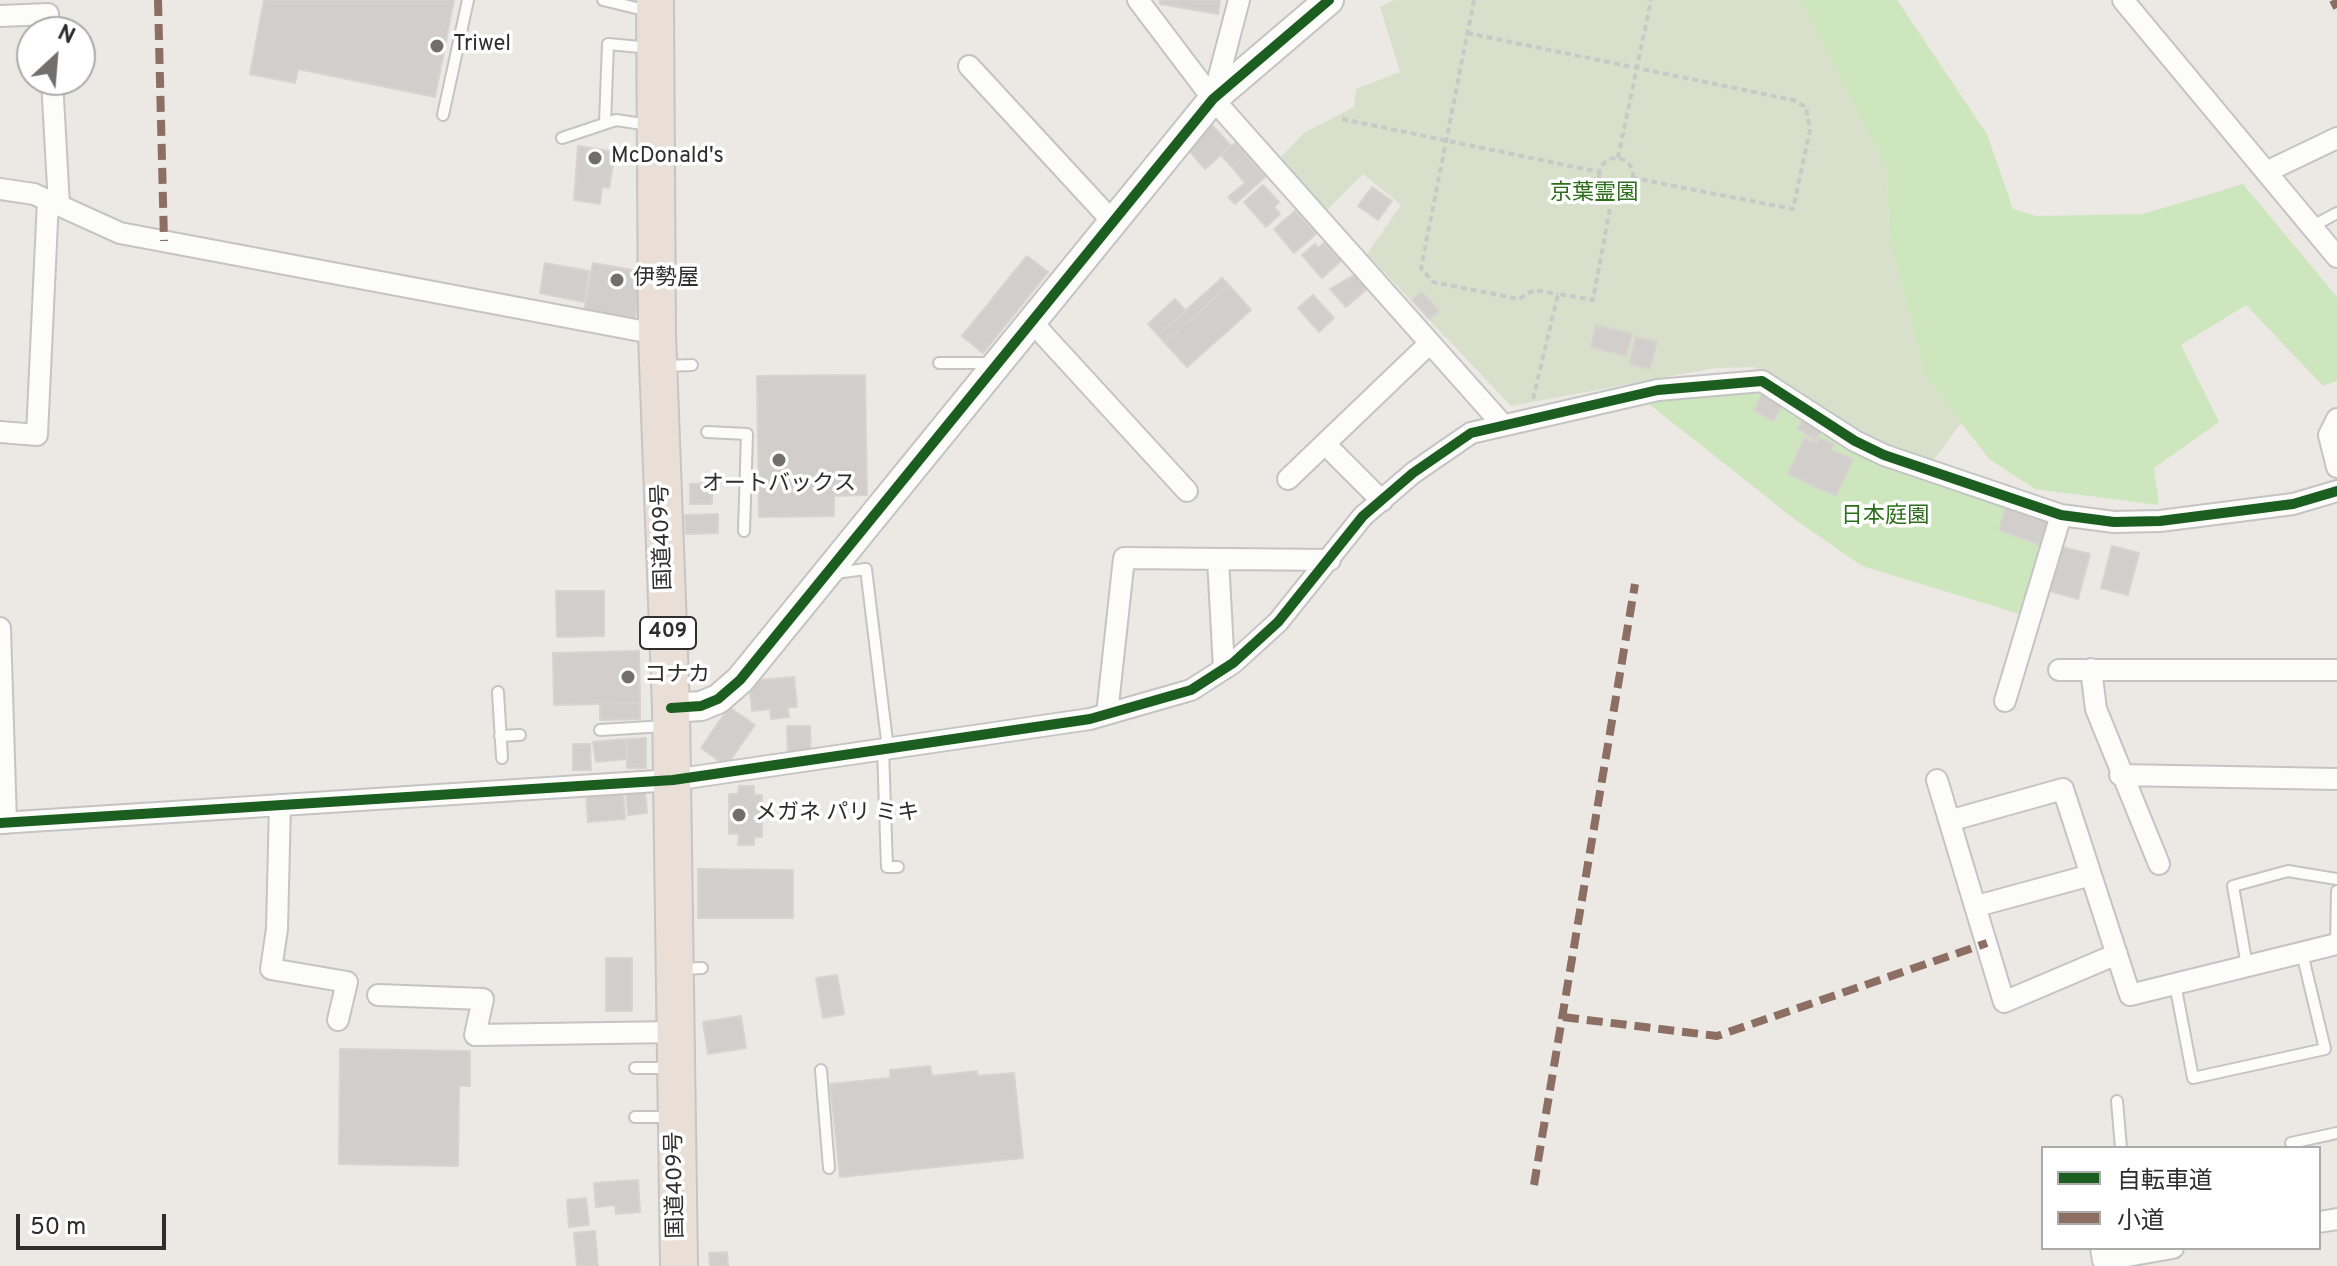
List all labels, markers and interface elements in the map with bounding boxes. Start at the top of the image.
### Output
north arrow [16,16,96,96]
text: N [53,20,79,51]
place label: Triwel [453,33,511,59]
marker: Triwel [428,37,446,55]
place label: McDonald's [611,145,724,171]
marker: McDonald's [586,149,604,167]
park label: 京葉霊園 [1550,182,1638,208]
place label: 伊勢屋 [633,267,699,293]
marker: 伊勢屋 [608,271,626,289]
marker: オートバックス [770,451,788,469]
place label: オートバックス [702,473,856,499]
street label: 国道409号 [649,483,679,591]
park label: 日本庭園 [1841,505,1929,531]
road number: 409 [640,617,696,649]
place label: コナカ [644,664,710,690]
marker: コナカ [619,668,637,686]
place label: メガネ パリ ミキ [755,802,919,828]
marker: メガネ パリ ミキ [730,806,748,824]
street label: 国道409号 [663,1131,691,1239]
legend [2041,1146,2321,1250]
text: 自転車道 [2117,1167,2213,1197]
scale bar [20,1198,170,1248]
text: 小道 [2117,1207,2165,1237]
text: 50 m [30,1213,86,1243]

